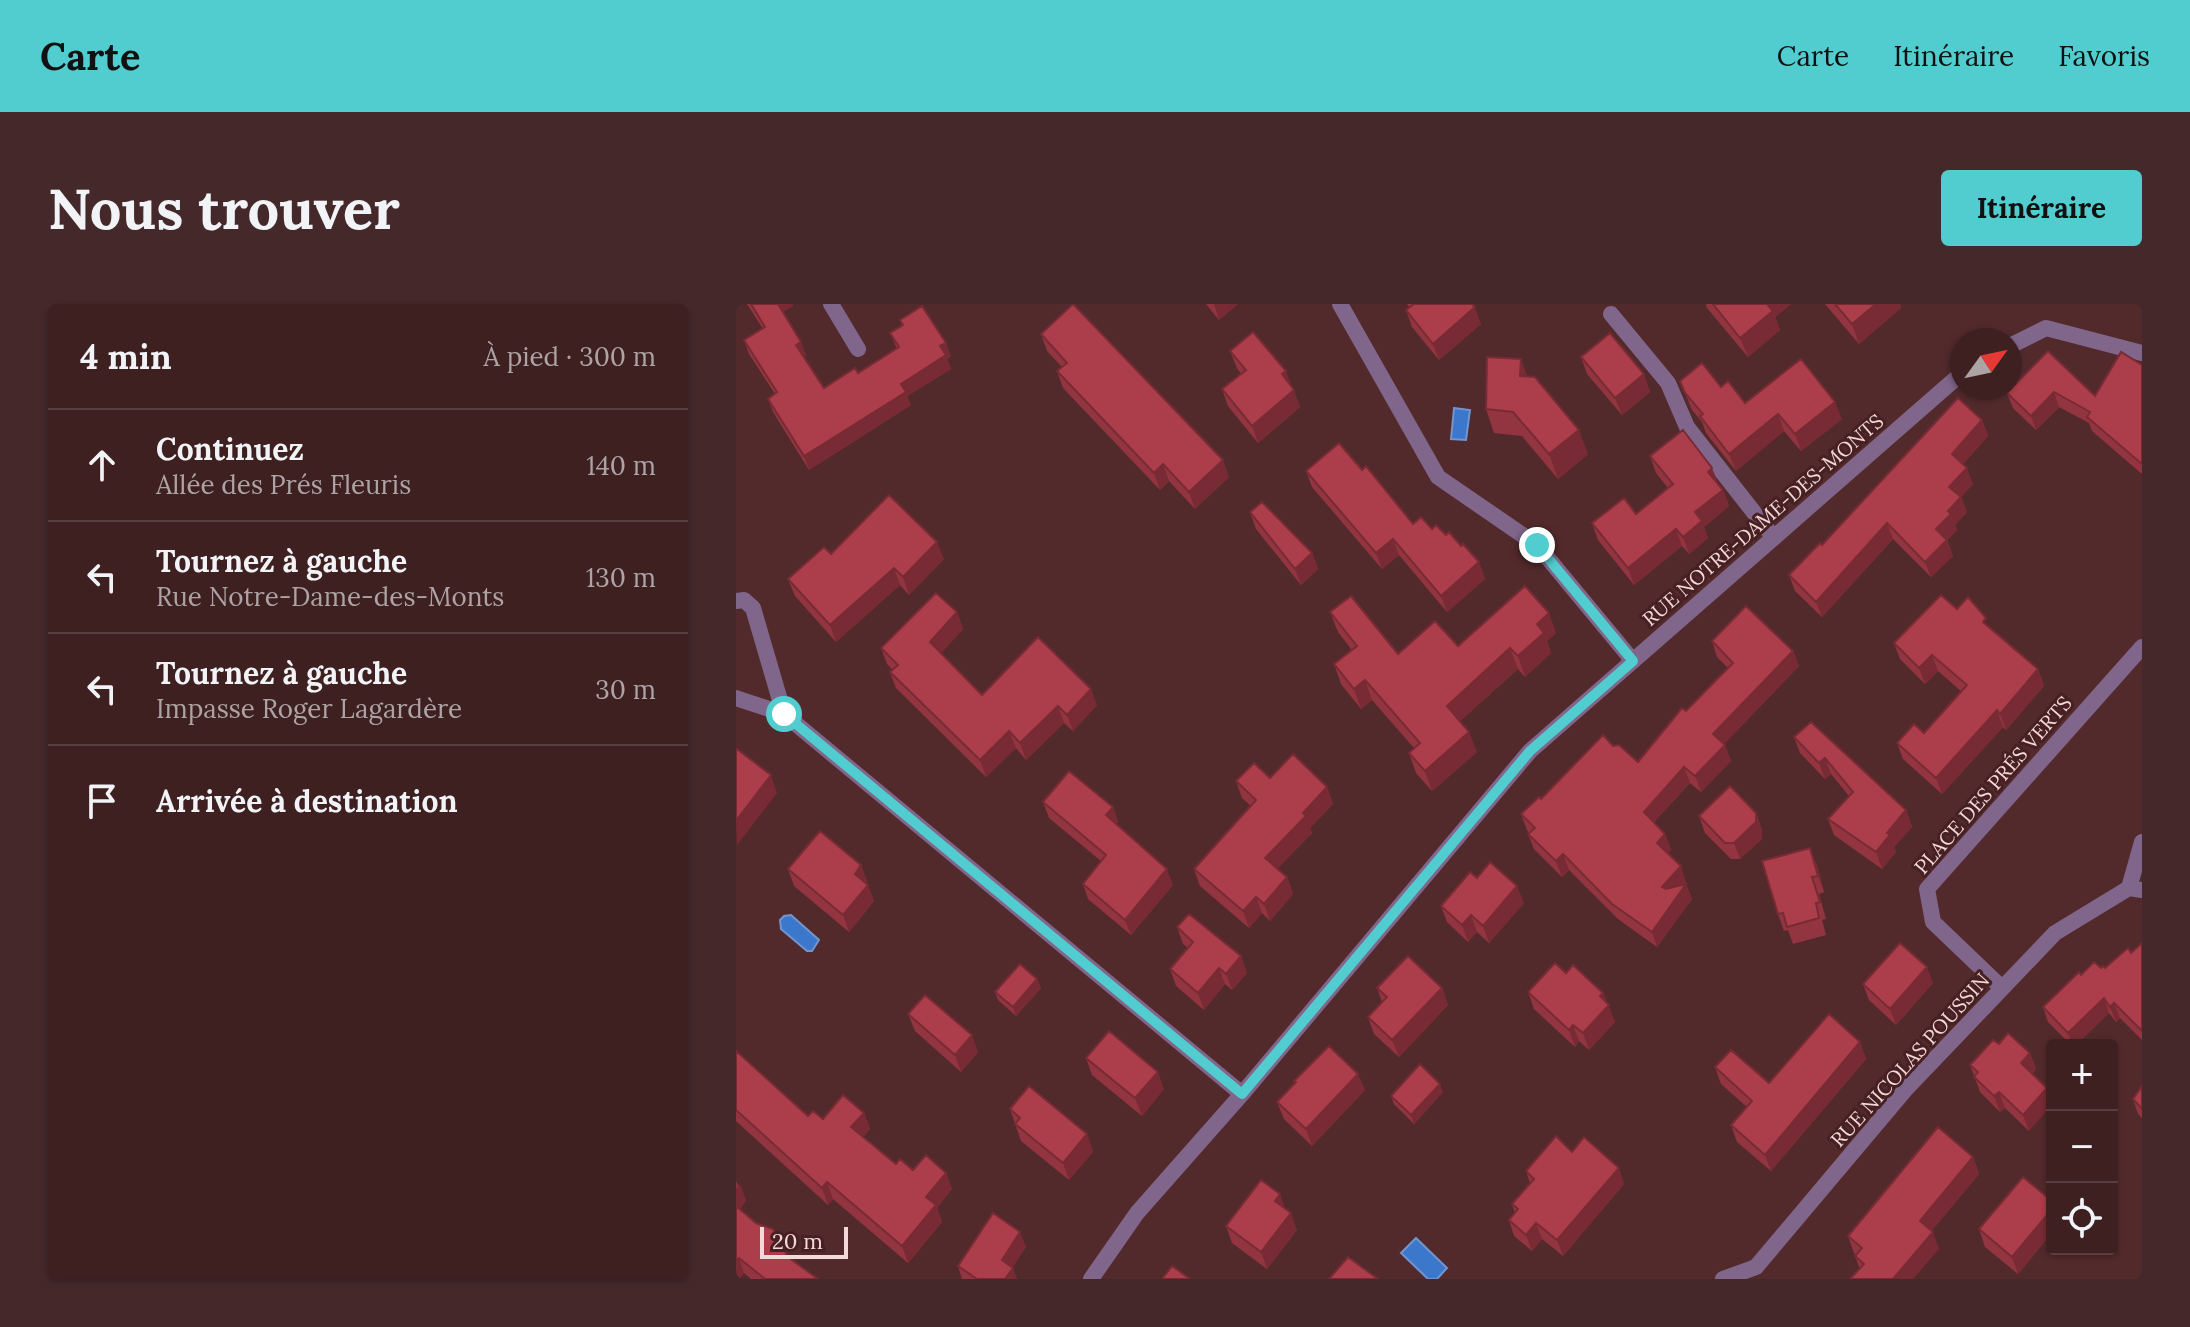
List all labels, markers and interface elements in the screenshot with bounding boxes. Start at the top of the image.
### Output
text: Carte [40,32,140,80]
text: Carte [1777,38,1849,74]
text: Itinéraire [1893,38,2014,74]
text: Favoris [2058,38,2150,74]
button: Itinéraire [1941,170,2142,246]
text: Nous trouver [48,173,400,244]
north arrow [1950,328,2022,400]
text: 4 min [80,335,172,378]
text: À pied · 300 m [484,340,656,373]
street label: RUE NOTRE-DAME-DES-MONTS [1637,408,1888,631]
text: Continuez [156,430,304,468]
icon: ahead [80,443,124,487]
text: 140 m [586,449,656,482]
text: Allée des Prés Fleuris [156,468,411,501]
route end [1519,527,1555,563]
text: Tournez à gauche [156,542,407,580]
icon: left [80,555,124,599]
text: 130 m [586,561,656,594]
text: Rue Notre-Dame-des-Monts [156,580,504,613]
text: Tournez à gauche [156,654,407,692]
icon: left [80,667,124,711]
text: 30 m [595,673,656,706]
street label: PLACE DES PRÉS VERTS [1909,691,2077,879]
text: Impasse Roger Lagardère [156,692,462,725]
route start [766,696,802,732]
icon: arrive [80,779,124,823]
text: Arrivée à destination [156,782,458,820]
street label: RUE NICOLAS POUSSIN [1825,968,1994,1152]
map controls [2046,1039,2118,1255]
button: + [2046,1039,2118,1111]
button: − [2046,1111,2118,1183]
button: locate [2046,1183,2118,1255]
scale bar [760,1223,848,1259]
text: 20 m [772,1227,823,1255]

